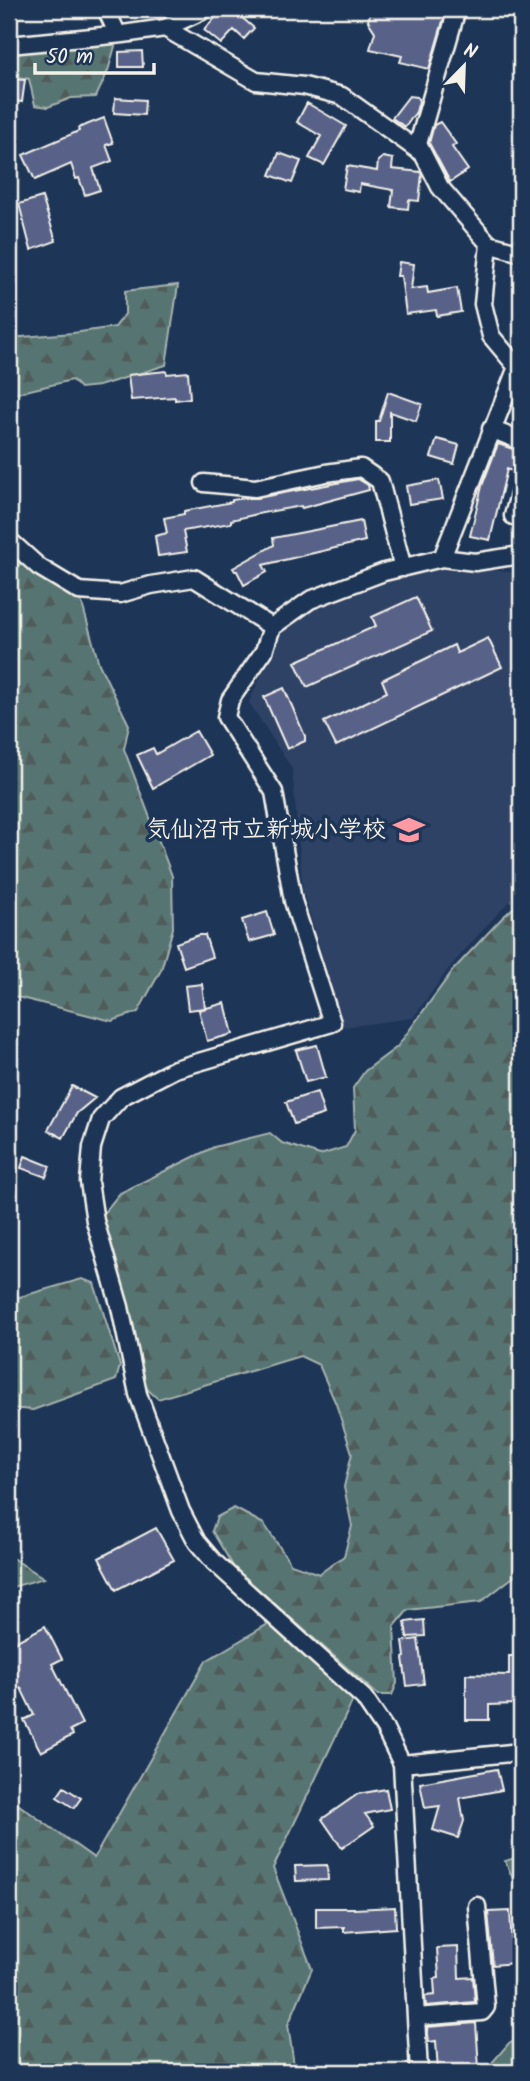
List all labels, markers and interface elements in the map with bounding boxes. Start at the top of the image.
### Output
scale bar [35,32,154,76]
north arrow [428,32,498,102]
text: N [458,36,481,68]
text: 50 m [46,41,93,74]
place label: 気仙沼市立新城小学校 [146,811,386,850]
school or university icon: 気仙沼市立新城小学校 [392,813,426,847]

